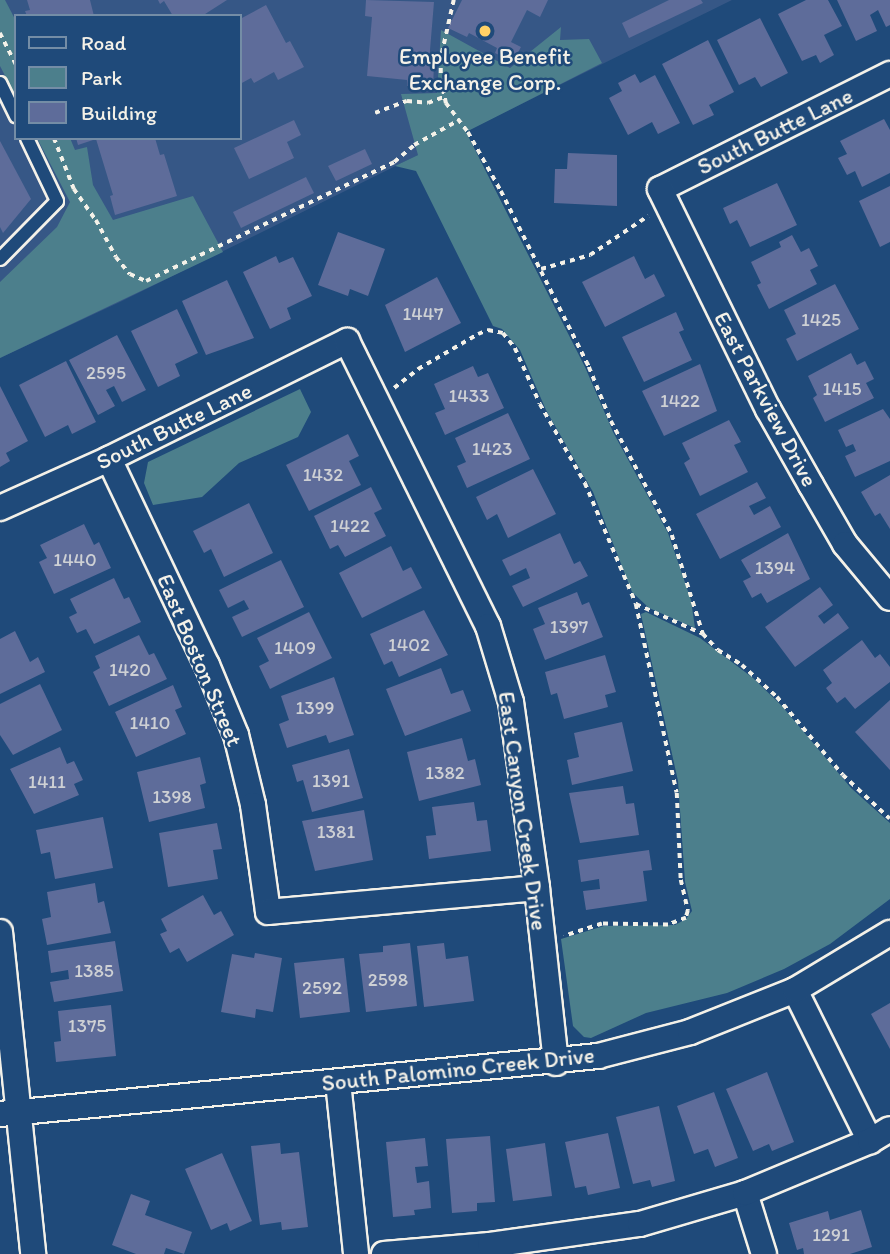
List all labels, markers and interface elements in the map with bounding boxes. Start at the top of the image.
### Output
legend [14,14,242,140]
marker: Employee Benefit Exchange Corp. [477,23,493,39]
text: Road [81,30,126,55]
place label: Employee Benefit Exchange Corp. [399,42,571,96]
text: Park [81,65,122,90]
street label: South Butte Lane [692,81,858,181]
text: Building [81,100,157,125]
house number: 1447 [402,303,444,325]
street label: East Parkview Drive [708,307,824,491]
house number: 1425 [801,309,841,331]
house number: 2595 [86,362,126,384]
street label: South Butte Lane [91,376,257,476]
house number: 1415 [822,378,862,400]
house number: 1433 [449,385,489,407]
house number: 1422 [660,390,700,412]
house number: 1423 [472,438,512,460]
house number: 1432 [303,464,343,486]
house number: 1422 [330,515,370,537]
house number: 1440 [53,549,97,571]
house number: 1394 [755,557,795,579]
street label: East Boston Street [151,570,249,750]
house number: 1397 [550,616,588,638]
house number: 1402 [388,634,430,656]
house number: 1409 [274,637,316,659]
house number: 1420 [109,659,151,681]
street label: East Canyon Creek Drive [492,689,554,933]
house number: 1399 [295,697,335,719]
house number: 1410 [130,712,170,734]
house number: 1382 [425,762,465,784]
house number: 1391 [312,770,350,792]
house number: 1411 [28,771,66,793]
house number: 1398 [152,786,192,808]
house number: 1381 [317,821,355,843]
house number: 1385 [74,960,114,982]
house number: 2598 [368,969,408,991]
house number: 2592 [302,977,342,999]
house number: 1375 [68,1015,106,1037]
street label: South Palomino Creek Drive [320,1041,596,1097]
house number: 1291 [812,1224,850,1246]

